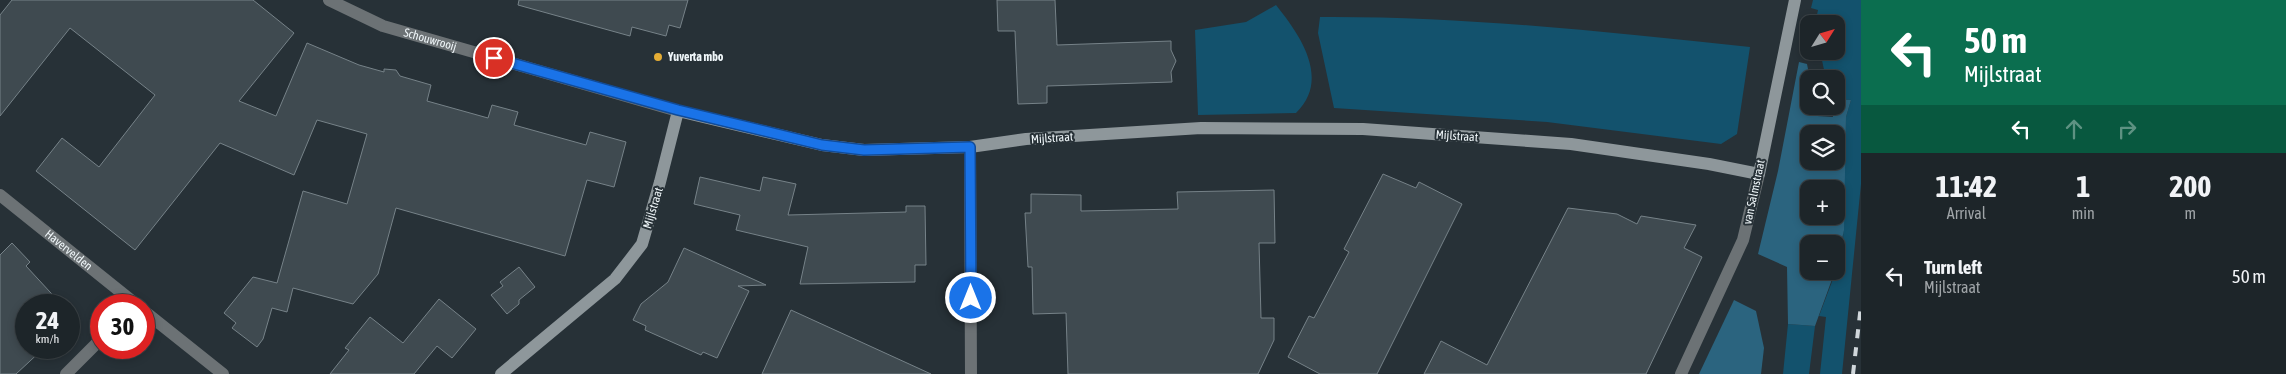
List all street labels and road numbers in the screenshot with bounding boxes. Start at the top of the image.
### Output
street label: Schouwrooij [402,25,458,54]
street label: Mijlstraat [1435,128,1479,144]
street label: Mijlstraat [1030,130,1074,146]
street label: van Salmstraat [1740,158,1768,226]
street label: Mijlstraat [640,185,666,230]
street label: Havervelden [42,227,95,273]

